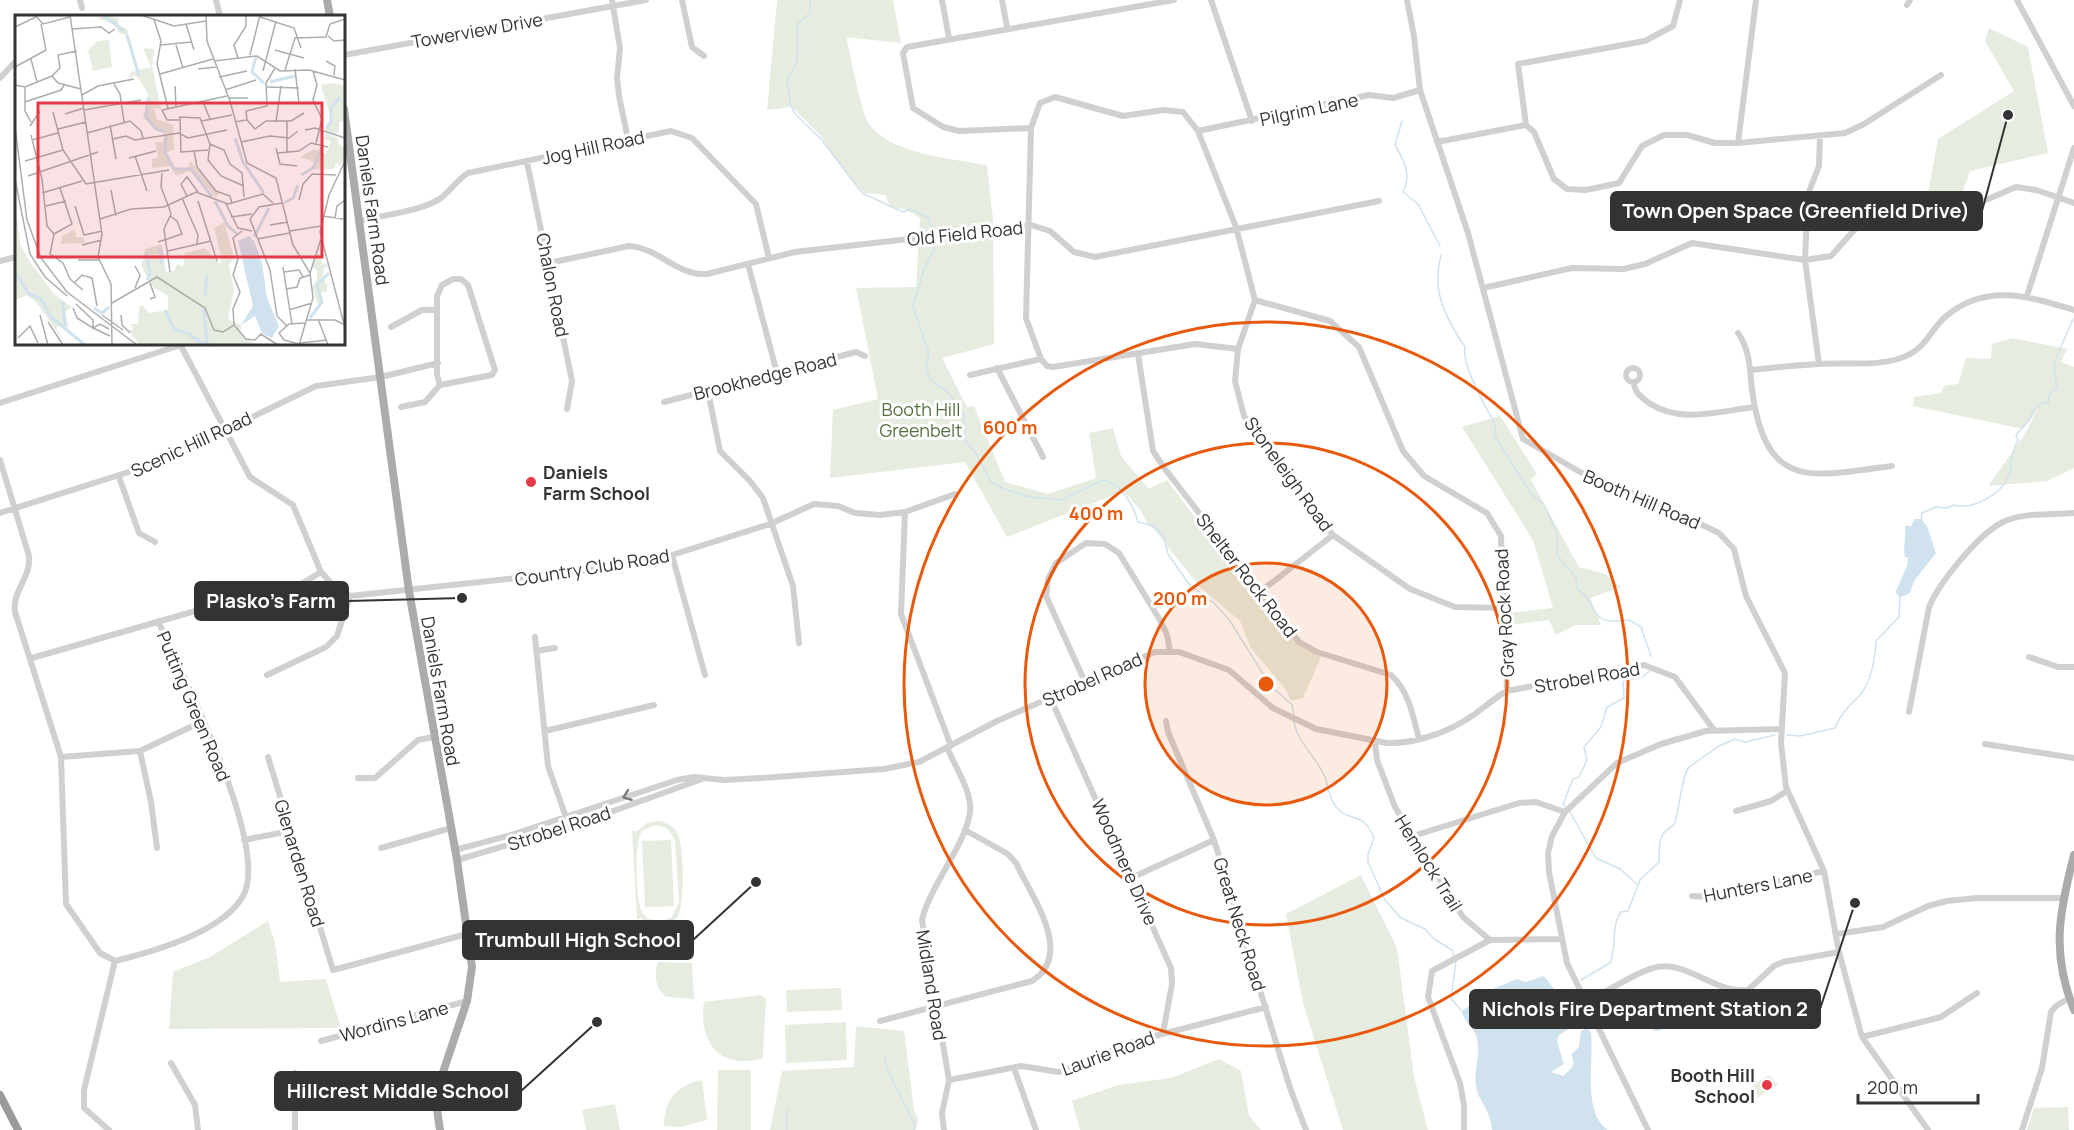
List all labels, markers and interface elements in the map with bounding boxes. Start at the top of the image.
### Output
street label: Towerview Drive [409,7,545,53]
inset map [15,15,345,345]
street label: Pilgrim Lane [1258,87,1360,131]
street label: Jog Hill Road [539,124,647,170]
street label: Daniels Farm Road [351,133,395,287]
callout: Town Open Space (Greenfield Drive) [1611,192,1982,230]
text: Town Open Space (Greenfield Drive) [1622,197,1970,224]
street label: Old Field Road [906,215,1024,251]
street label: Chalon Road [531,231,575,339]
street label: Brookhedge Road [691,347,839,405]
park label: Booth Hill Greenbelt [879,397,963,442]
street label: Scenic Hill Road [127,406,255,482]
street label: Stoneleigh Road [1239,412,1339,536]
text: 600 m [983,415,1037,439]
place label: Daniels Farm School [543,460,650,505]
street label: Booth Hill Road [1580,464,1704,534]
marker: Daniels Farm School [524,475,538,489]
text: 400 m [1069,501,1123,525]
street label: Shelter Rock Road [1191,508,1303,642]
street label: Country Club Road [513,543,671,591]
street label: Gray Rock Road [1489,548,1519,678]
callout: Plasko's Farm [195,582,348,620]
text: 200 m [1153,586,1207,610]
text: Plasko's Farm [206,587,336,614]
street label: Daniels Farm Road [416,614,466,768]
street label: Putting Green Road [152,627,236,785]
street label: Strobel Road [1038,646,1146,712]
street label: Strobel Road [1532,656,1642,698]
centre of rings [1256,674,1276,694]
one-way arrow [622,788,632,801]
street label: Woodmere Drive [1086,795,1164,929]
street label: Glenarden Road [269,796,331,930]
street label: Strobel Road [504,800,614,856]
street label: Hemlock Trail [1390,810,1468,916]
street label: Great Neck Road [1208,854,1272,994]
street label: Hunters Lane [1701,863,1815,907]
callout: Trumbull High School [463,921,693,959]
text: Trumbull High School [475,926,681,953]
street label: Midland Road [911,928,953,1042]
callout: Nichols Fire Department Station 2 [1470,990,1820,1028]
street label: Wordins Lane [337,995,451,1047]
text: Nichols Fire Department Station 2 [1482,995,1808,1022]
street label: Laurie Road [1058,1025,1158,1081]
place label: Booth Hill School [1671,1063,1755,1108]
scale bar [1858,1067,1978,1105]
callout: Hillcrest Middle School [275,1072,521,1110]
text: 200 m [1867,1075,1918,1099]
text: Hillcrest Middle School [287,1077,509,1104]
marker: Booth Hill School [1760,1078,1774,1092]

